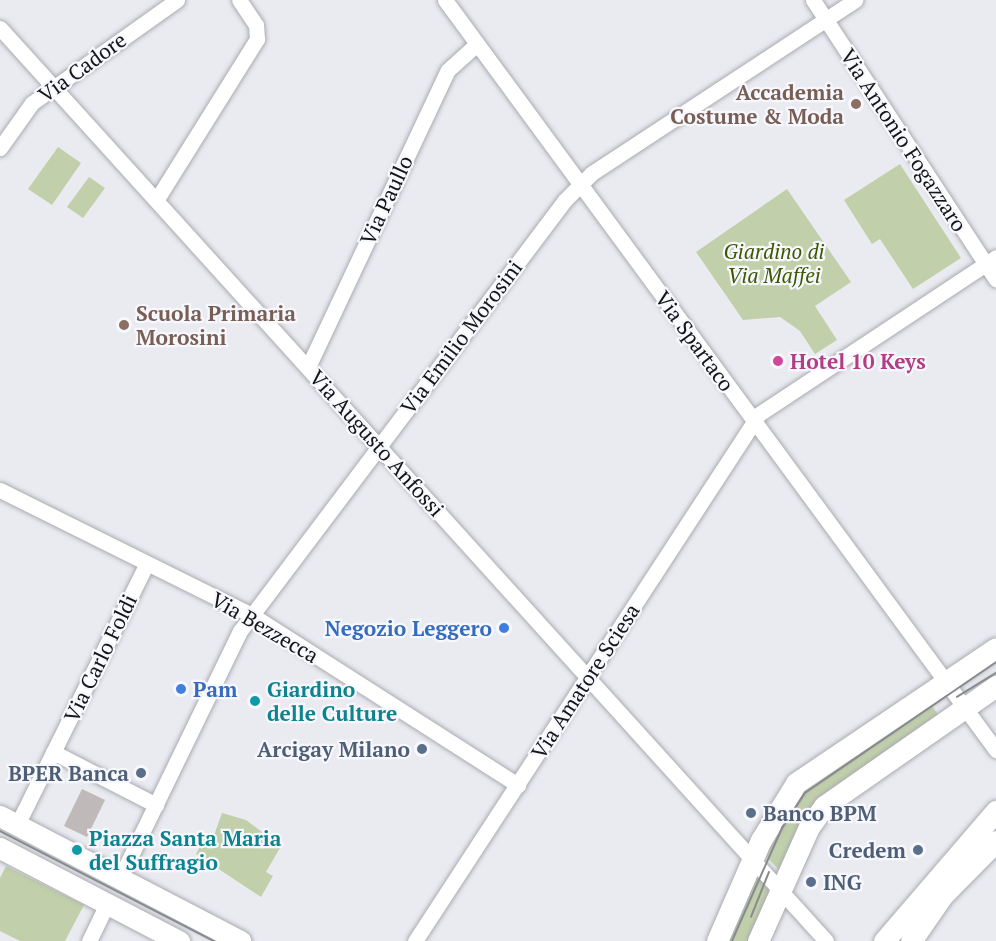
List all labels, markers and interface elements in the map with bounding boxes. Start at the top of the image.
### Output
street label: Via Cadore [33,27,131,107]
street label: Via Antonio Fogazzaro [835,44,973,236]
place label: Accademia Costume & Moda [670,79,844,129]
marker: Accademia Costume & Moda [849,97,863,111]
street label: Via Paullo [354,151,418,249]
park label: Giardino di Via Maffei [724,238,824,288]
street label: Via Emilio Morosini [395,255,527,419]
street label: Via Spartaco [650,286,740,396]
place label: Scuola Primaria Morosini [136,300,296,350]
marker: Scuola Primaria Morosini [117,318,131,332]
place label: Hotel 10 Keys [790,348,926,374]
marker: Hotel 10 Keys [771,354,785,368]
street label: Via Augusto Anfossi [304,364,450,522]
street label: Via Bezzecca [207,586,323,668]
street label: Via Carlo Foldi [58,590,142,726]
street label: Via Amatore Sciesa [525,599,645,763]
place label: Negozio Leggero [325,615,492,641]
marker: Negozio Leggero [497,621,511,635]
place label: Pam [193,676,237,702]
place label: Giardino delle Culture [267,676,397,726]
marker: Pam [174,682,188,696]
marker: Giardino delle Culture [248,694,262,708]
place label: Arcigay Milano [257,736,410,762]
marker: Arcigay Milano [415,742,429,756]
place label: BPER Banca [8,760,129,786]
marker: BPER Banca [134,766,148,780]
place label: Banco BPM [763,800,876,826]
marker: Banco BPM [744,806,758,820]
place label: Piazza Santa Maria del Suffragio [89,825,281,875]
place label: Credem [829,837,906,863]
marker: Piazza Santa Maria del Suffragio [70,843,84,857]
marker: Credem [911,843,925,857]
place label: ING [823,869,862,895]
marker: ING [804,875,818,889]

